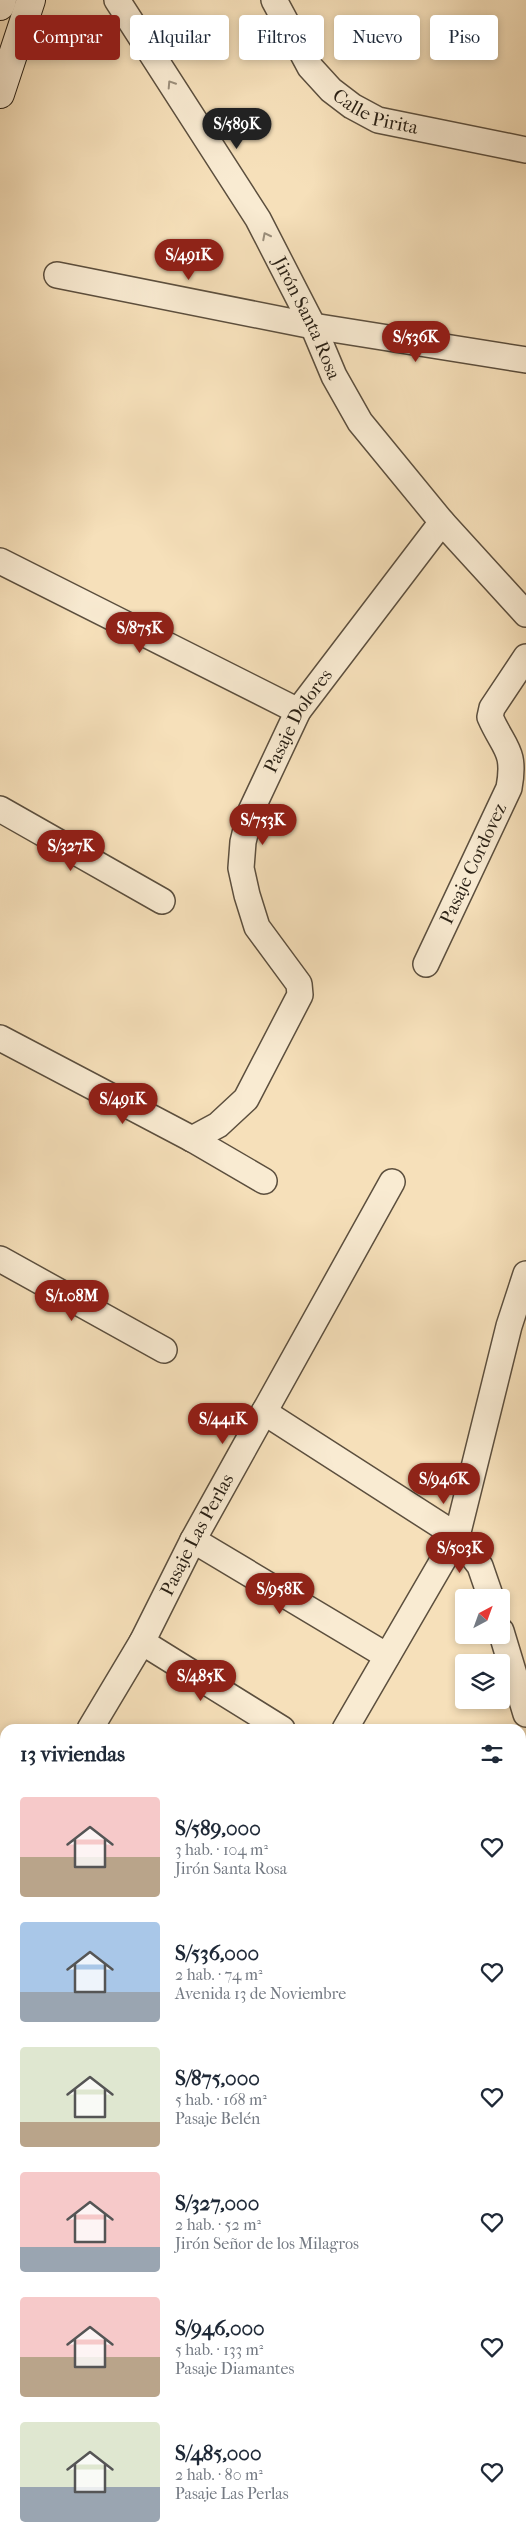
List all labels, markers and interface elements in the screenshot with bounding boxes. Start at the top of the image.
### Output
chip: Comprar [15,15,120,60]
chip: Alquilar [130,15,229,60]
chip: Filtros [239,15,324,60]
chip: Nuevo [334,15,420,60]
chip: Piso [430,15,498,60]
one-way arrow [168,80,177,90]
street label: Calle Pirita [328,84,420,139]
pin: S/589K [196,108,278,150]
text: S/589K [213,114,261,133]
one-way arrow [262,233,272,242]
pin: S/491K [148,238,230,281]
text: S/491K [166,245,212,264]
street label: Jirón Santa Rosa [267,251,345,383]
pin: S/536K [375,320,457,363]
text: S/536K [393,327,439,346]
pin: S/875K [99,612,181,654]
text: S/875K [117,618,163,637]
street label: Pasaje Dolores [259,665,337,776]
street label: Pasaje Cordovez [435,800,511,928]
pin: S/753K [222,804,304,846]
text: S/753K [241,810,286,829]
pin: S/327K [30,830,112,872]
text: S/327K [48,836,94,855]
pin: S/491K [82,1082,164,1125]
text: S/491K [100,1089,146,1108]
pin: S/1.08M [26,1280,118,1322]
text: S/1.08M [46,1286,98,1305]
pin: S/441K [182,1402,264,1445]
text: S/441K [199,1409,247,1428]
pin: S/946K [403,1462,485,1505]
text: S/946K [419,1469,469,1488]
street label: Pasaje Las Perlas [156,1470,239,1599]
pin: S/503K [419,1532,501,1574]
text: S/503K [437,1538,483,1557]
pin: S/958K [239,1572,321,1615]
text: S/958K [256,1579,304,1598]
north arrow [455,1589,510,1644]
map controls [455,1589,510,1709]
button: layers [455,1654,510,1709]
pin: S/485K [160,1660,242,1702]
text: S/485K [177,1666,225,1685]
icon: filters [478,1740,506,1768]
text: 13 viviendas [20,1742,125,1766]
text: S/589,000 [175,1816,261,1840]
icon: home [60,1817,120,1877]
icon: heart [478,1833,506,1861]
text: 3 hab. · 104 m² [175,1840,268,1859]
text: Jirón Santa Rosa [175,1859,287,1878]
text: S/536,000 [175,1941,259,1965]
icon: home [60,1942,120,2002]
icon: heart [478,1958,506,1986]
text: 2 hab. · 74 m² [175,1965,263,1984]
text: Avenida 13 de Noviembre [175,1984,346,2003]
text: S/875,000 [175,2066,260,2090]
icon: home [60,2067,120,2127]
icon: heart [478,2083,506,2111]
text: 5 hab. · 168 m² [175,2090,267,2109]
text: Pasaje Belén [175,2109,260,2128]
text: S/327,000 [175,2191,259,2215]
icon: home [60,2192,120,2252]
icon: heart [478,2208,506,2236]
text: 2 hab. · 52 m² [175,2215,261,2234]
text: Jirón Señor de los Milagros [175,2234,359,2253]
text: S/946,000 [175,2316,265,2340]
icon: home [60,2317,120,2377]
icon: heart [478,2333,506,2361]
text: 5 hab. · 133 m² [175,2340,263,2359]
text: Pasaje Diamantes [175,2359,294,2378]
text: S/485,000 [175,2441,262,2465]
icon: home [60,2442,120,2502]
icon: heart [478,2458,506,2486]
text: 2 hab. · 80 m² [175,2465,263,2484]
text: Pasaje Las Perlas [175,2484,289,2503]

